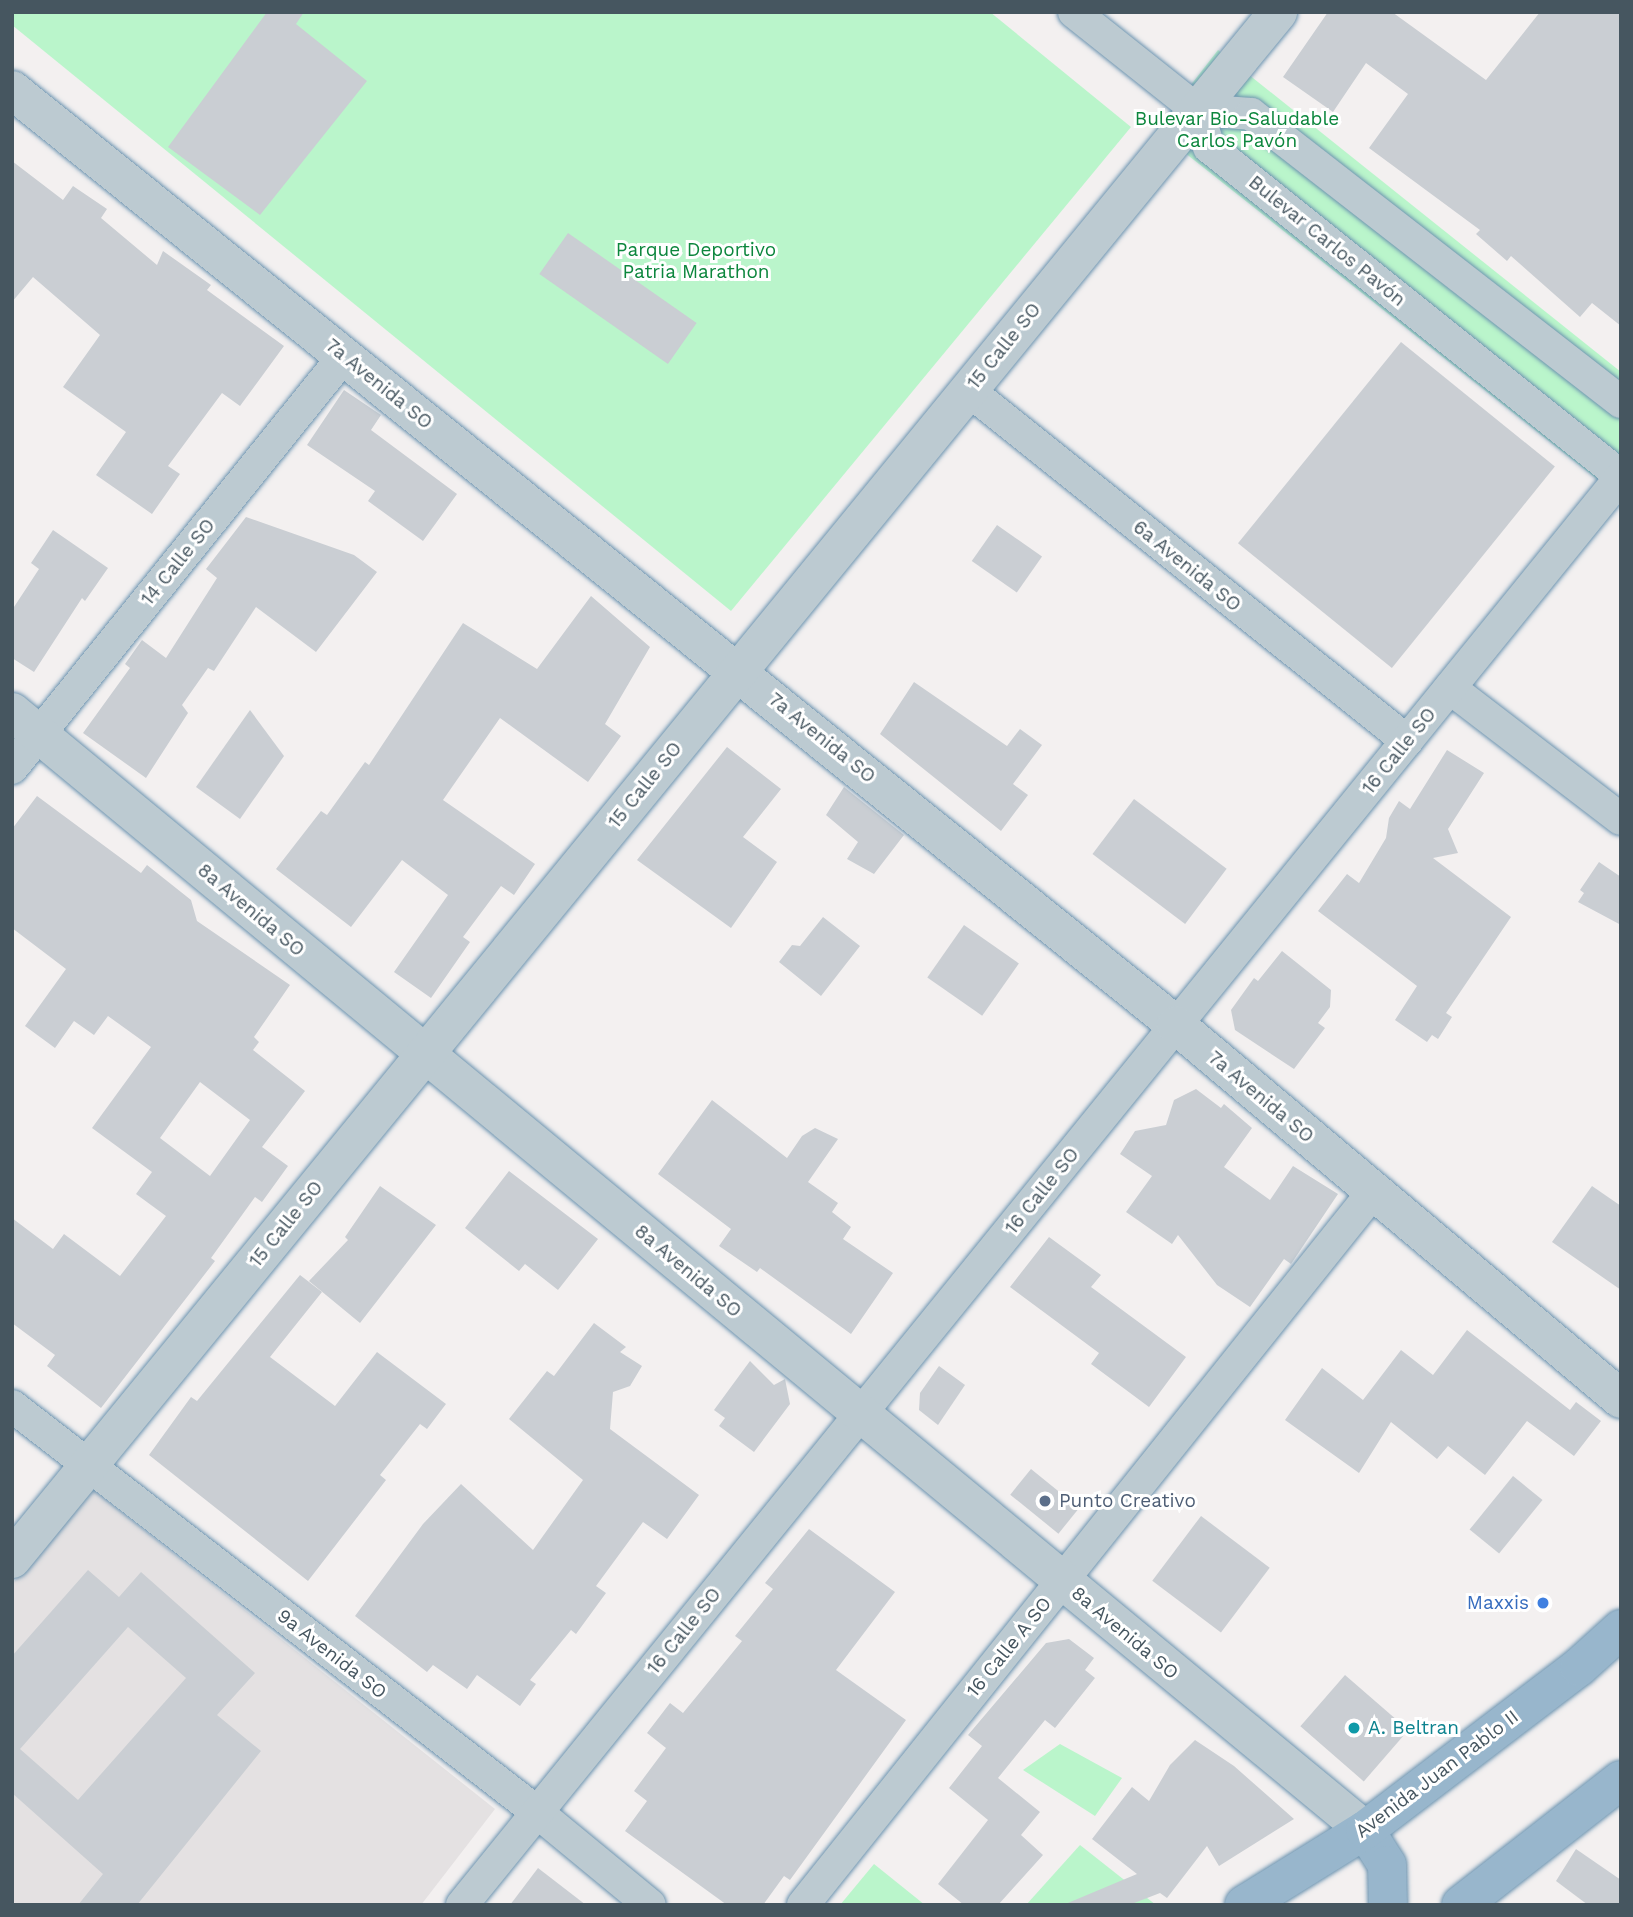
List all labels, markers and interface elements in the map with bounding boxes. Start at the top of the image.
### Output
park label: Bulevar Bio-Saludable Carlos Pavón [1135,108,1339,152]
street label: Bulevar Carlos Pavón [1244,171,1410,311]
park label: Parque Deportivo Patria Marathon [616,239,776,283]
street label: 15 Calle SO [962,298,1046,394]
street label: 7a Avenida SO [320,333,438,435]
street label: 14 Calle SO [136,514,220,610]
street label: 6a Avenida SO [1128,515,1246,617]
street label: 7a Avenida SO [763,687,881,789]
street label: 16 Calle SO [1357,703,1441,799]
street label: 15 Calle SO [603,737,687,833]
street label: 8a Avenida SO [192,858,310,962]
street label: 7a Avenida SO [1203,1046,1319,1148]
street label: 16 Calle SO [1000,1143,1084,1239]
street label: 15 Calle SO [244,1176,328,1272]
street label: 8a Avenida SO [629,1219,747,1323]
place label: Punto Creativo [1059,1490,1196,1512]
marker: Punto Creativo [1037,1493,1053,1509]
street label: 8a Avenida SO [1066,1581,1184,1685]
street label: 16 Calle SO [642,1583,726,1679]
street label: 16 Calle A SO [961,1592,1057,1702]
place label: Maxxis [1467,1592,1529,1614]
marker: Maxxis [1535,1595,1551,1611]
street label: 9a Avenida SO [272,1604,392,1704]
street label: Avenida Juan Pablo II [1351,1705,1523,1843]
place label: A. Beltran [1368,1717,1459,1739]
marker: A. Beltran [1346,1720,1362,1736]

